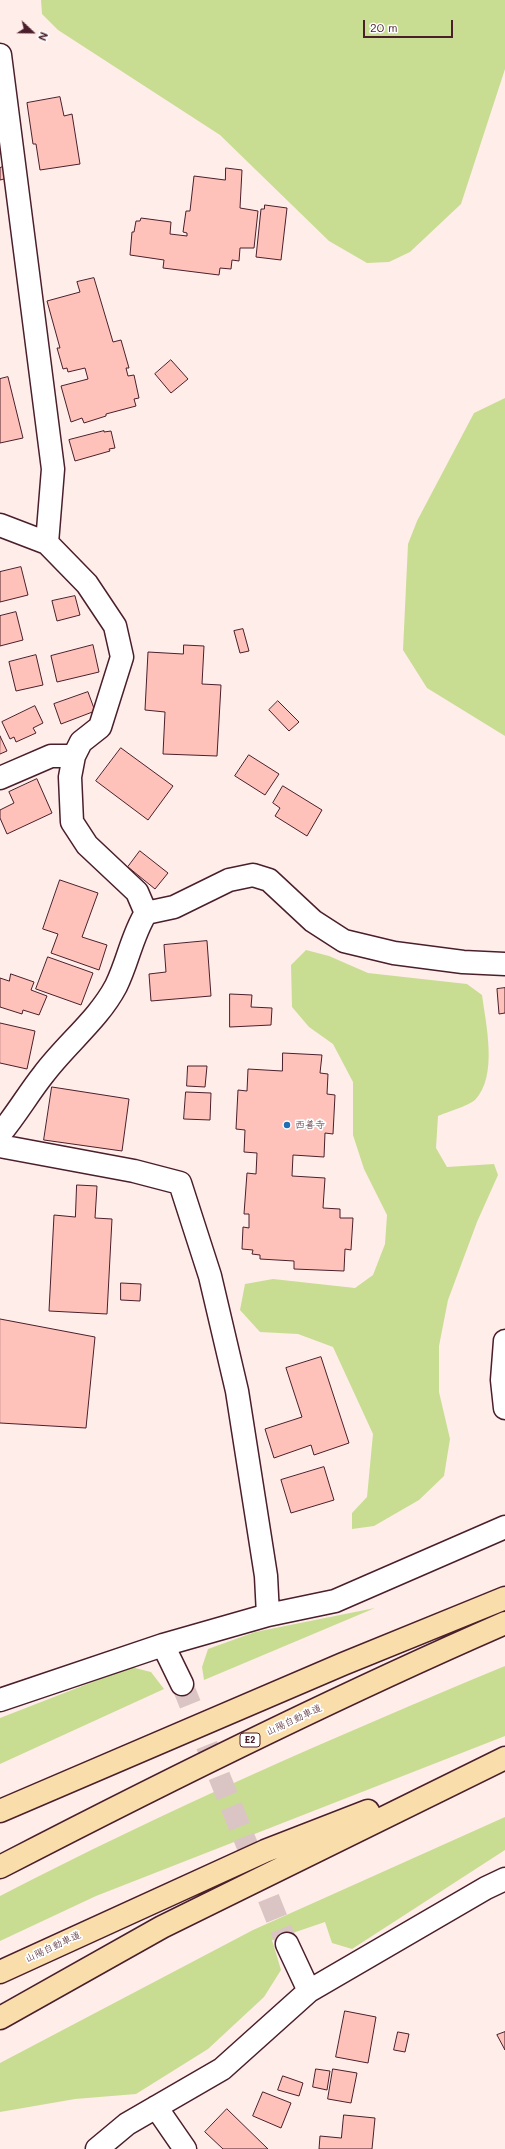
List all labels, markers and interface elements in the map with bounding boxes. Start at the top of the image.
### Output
north arrow [12,12,52,52]
scale bar [365,12,455,38]
text: 20 m [370,19,398,35]
text: N [35,30,52,43]
place label: 西善寺 [295,1119,325,1131]
marker: 西善寺 [282,1120,292,1130]
street label: 山陽自動車道 [264,1702,324,1738]
road number: E2 [240,1733,260,1747]
street label: 山陽自動車道 [23,1929,83,1965]

